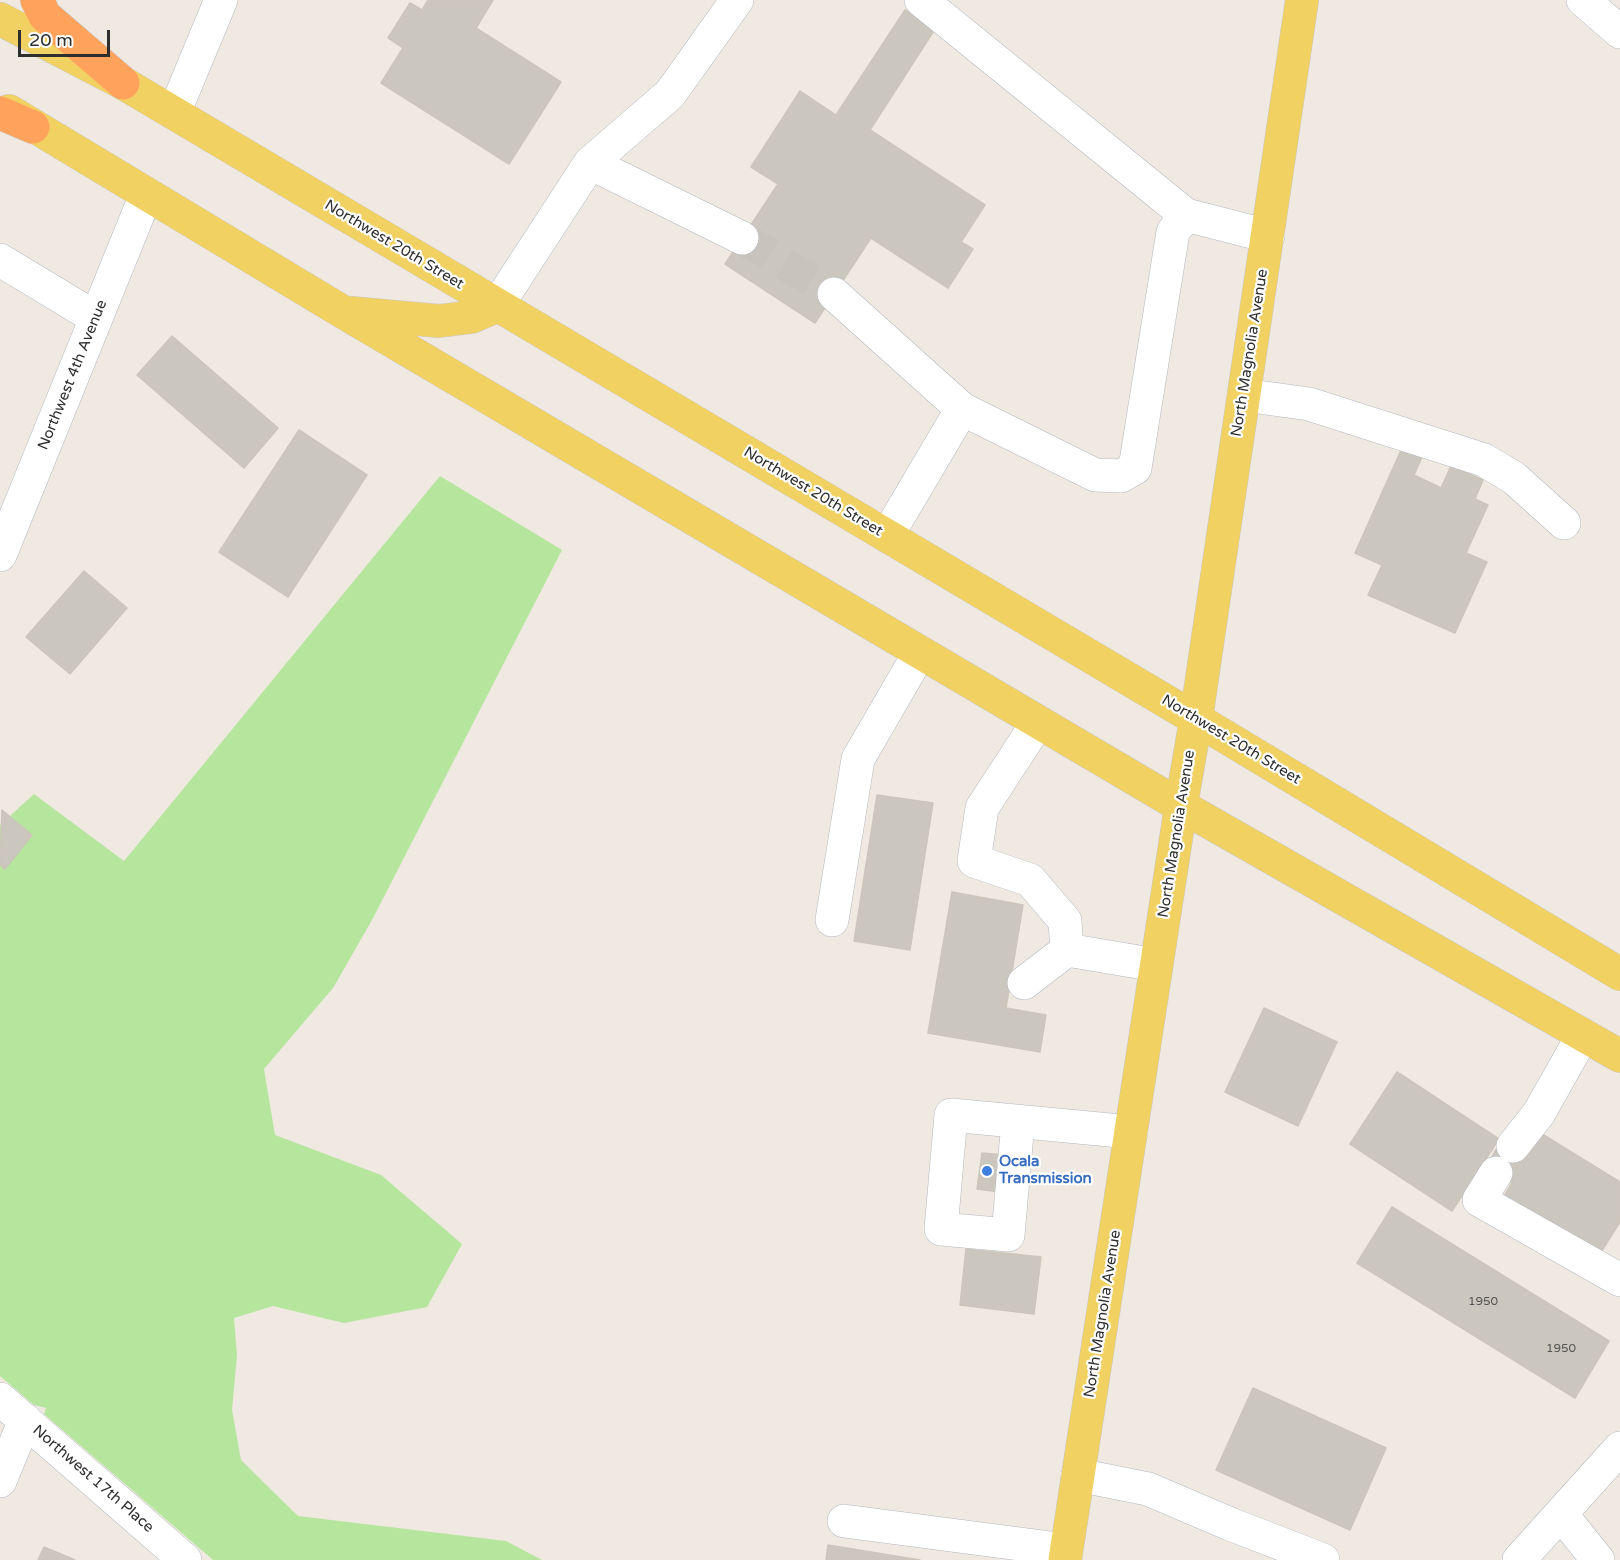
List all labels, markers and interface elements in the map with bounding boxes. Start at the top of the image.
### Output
scale bar [21,18,112,56]
text: 20 m [29,29,73,51]
street label: Northwest 20th Street [321,196,467,294]
street label: North Magnolia Avenue [1228,268,1272,438]
street label: Northwest 4th Avenue [35,297,111,453]
street label: Northwest 20th Street [740,443,886,541]
street label: Northwest 20th Street [1158,691,1304,789]
street label: North Magnolia Avenue [1155,749,1199,919]
place label: Ocala Transmission [999,1153,1092,1188]
marker: Ocala Transmission [980,1164,994,1178]
street label: North Magnolia Avenue [1081,1229,1125,1399]
house number: 1950 [1468,1295,1498,1309]
house number: 1950 [1546,1342,1576,1356]
street label: Northwest 17th Place [29,1421,157,1537]

